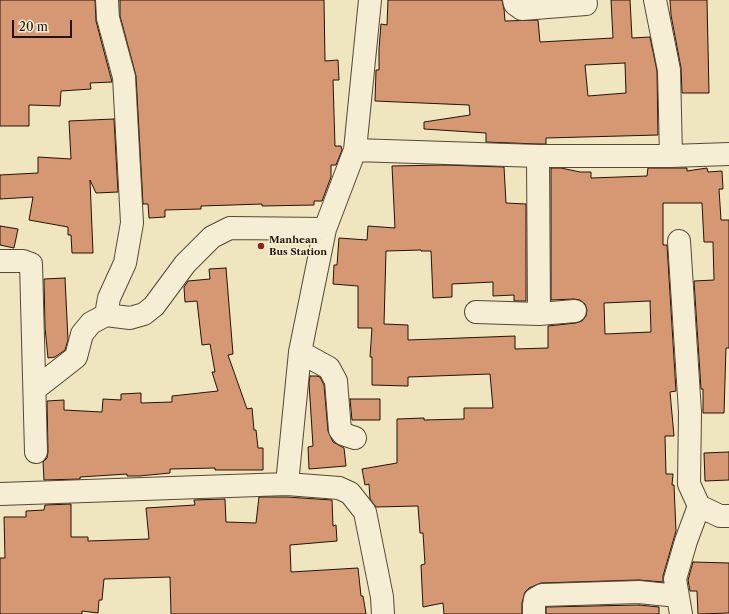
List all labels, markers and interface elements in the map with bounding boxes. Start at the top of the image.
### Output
scale bar [14,12,74,38]
text: 20 m [19,19,48,34]
place label: Manhean Bus Station [269,234,327,258]
marker: Manhean Bus Station [256,241,266,251]

